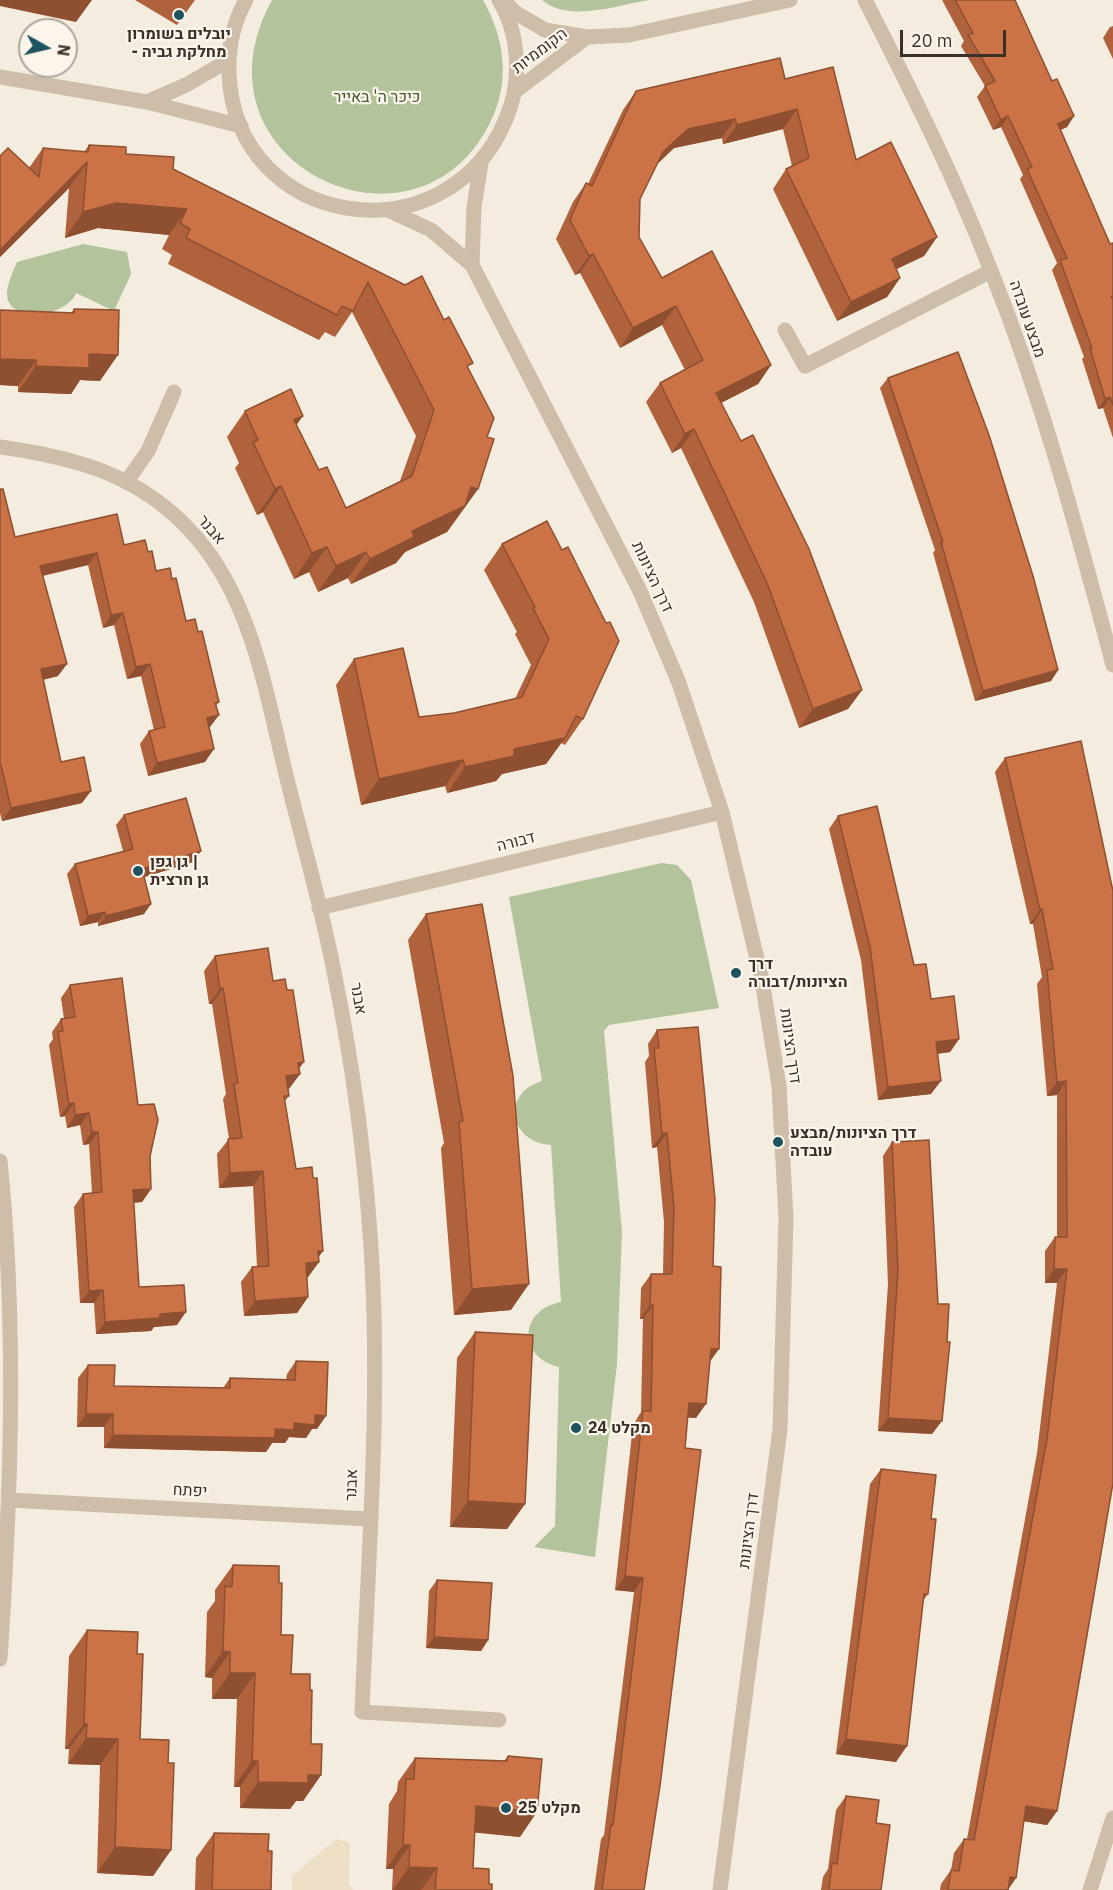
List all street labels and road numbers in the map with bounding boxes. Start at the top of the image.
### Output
street label: הקוממיות [509,24,571,78]
street label: מבצע עובדה [1005,278,1049,360]
street label: אבנר [193,511,229,549]
street label: דרך הציונות [627,538,677,616]
street label: דבורה [495,828,537,856]
street label: אבנר [346,981,370,1017]
street label: דרך הציונות [775,1007,805,1085]
street label: אבנר [342,1469,362,1501]
street label: יפתח [172,1481,208,1501]
street label: דרך הציונות [735,1492,763,1570]

